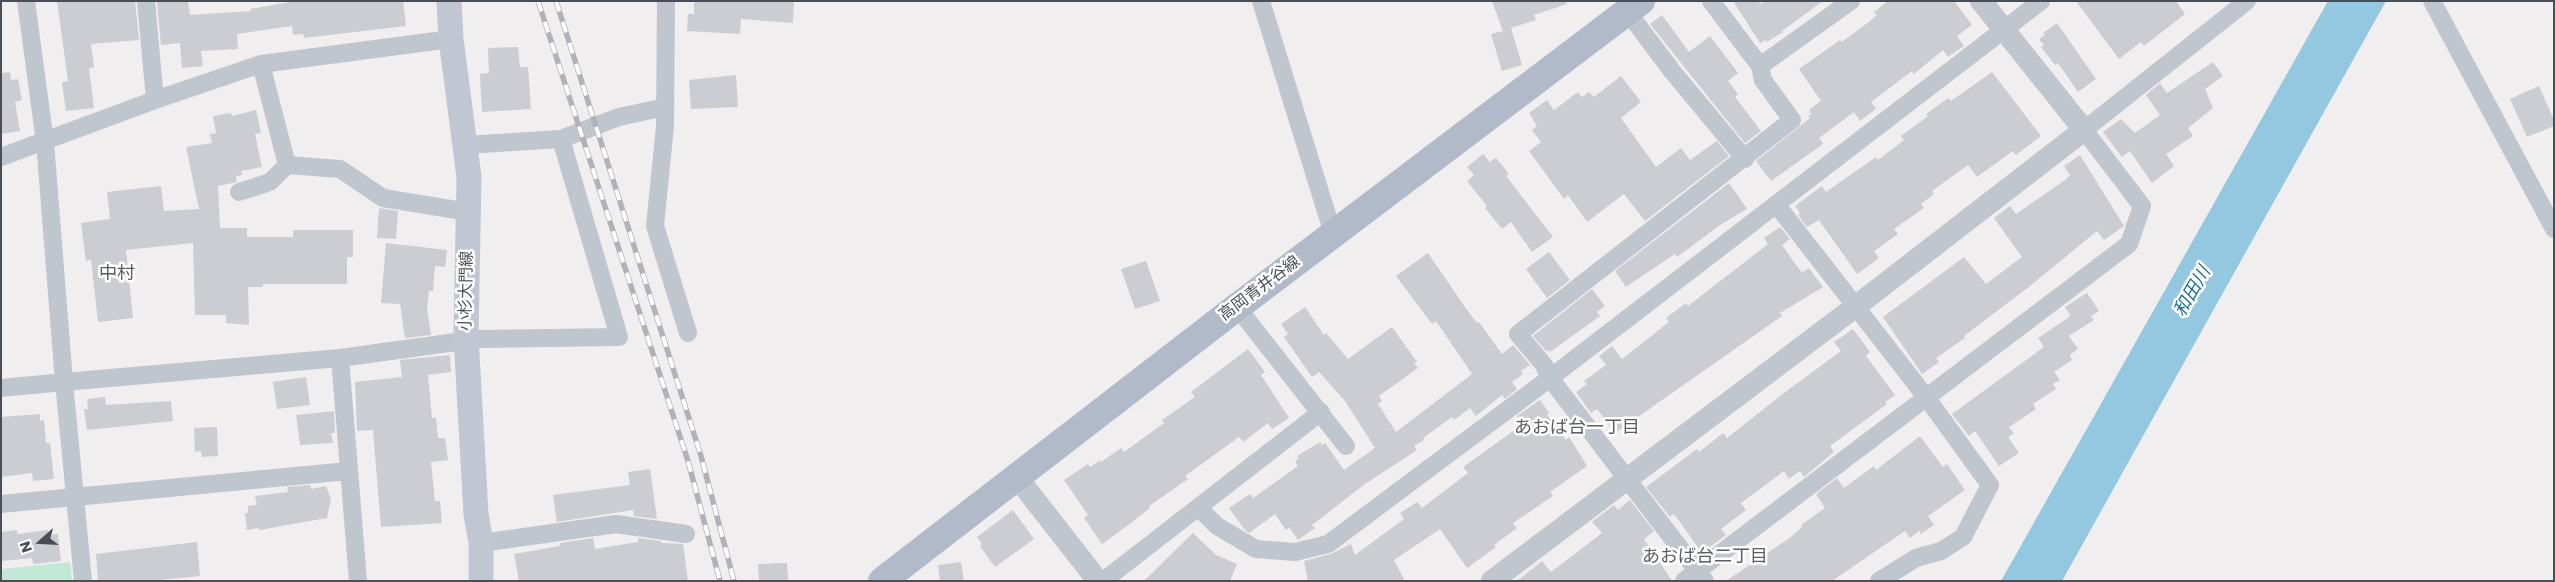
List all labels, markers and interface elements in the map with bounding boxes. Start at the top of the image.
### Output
street label: 小杉大門線 [457,251,477,331]
street label: 高岡青井谷線 [1216,252,1304,326]
district label: 中村 [99,263,135,285]
water label: 和田川 [2170,263,2216,321]
district label: あおば台一丁目 [1514,417,1640,439]
north arrow [15,517,65,567]
text: N [15,539,37,555]
district label: あおば台二丁目 [1642,546,1768,568]

